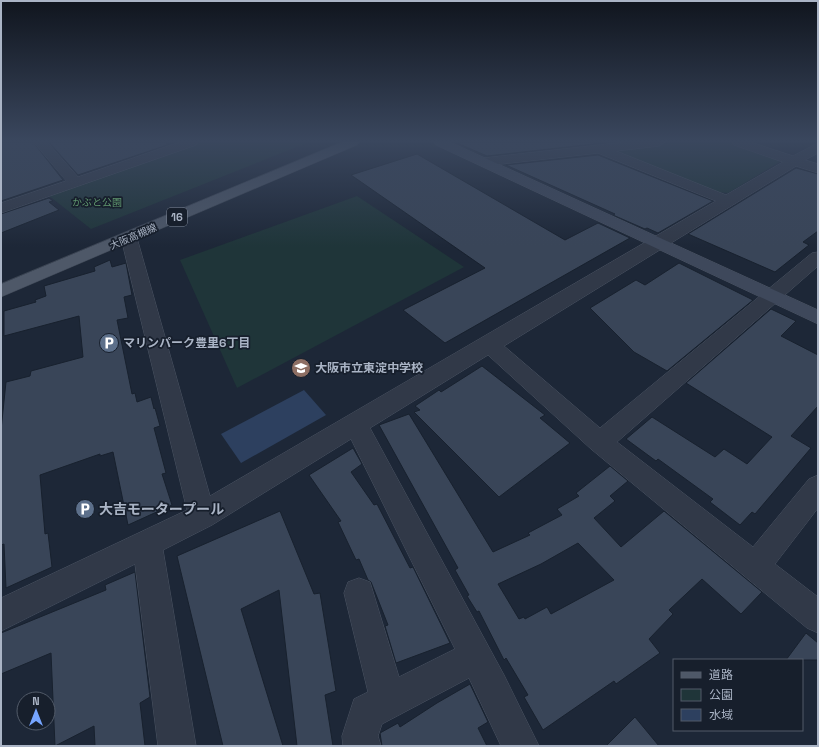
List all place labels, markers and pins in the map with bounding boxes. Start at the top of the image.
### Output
parking icon: マリンパーク豊里6丁目 [98,332,120,354]
place label: マリンパーク豊里6丁目 [123,335,250,351]
school or university icon: 大阪市立東淀中学校 [290,357,312,379]
place label: 大阪市立東淀中学校 [315,360,423,376]
parking icon: 大吉モータープール [74,498,96,520]
place label: 大吉モータープール [99,500,224,518]

